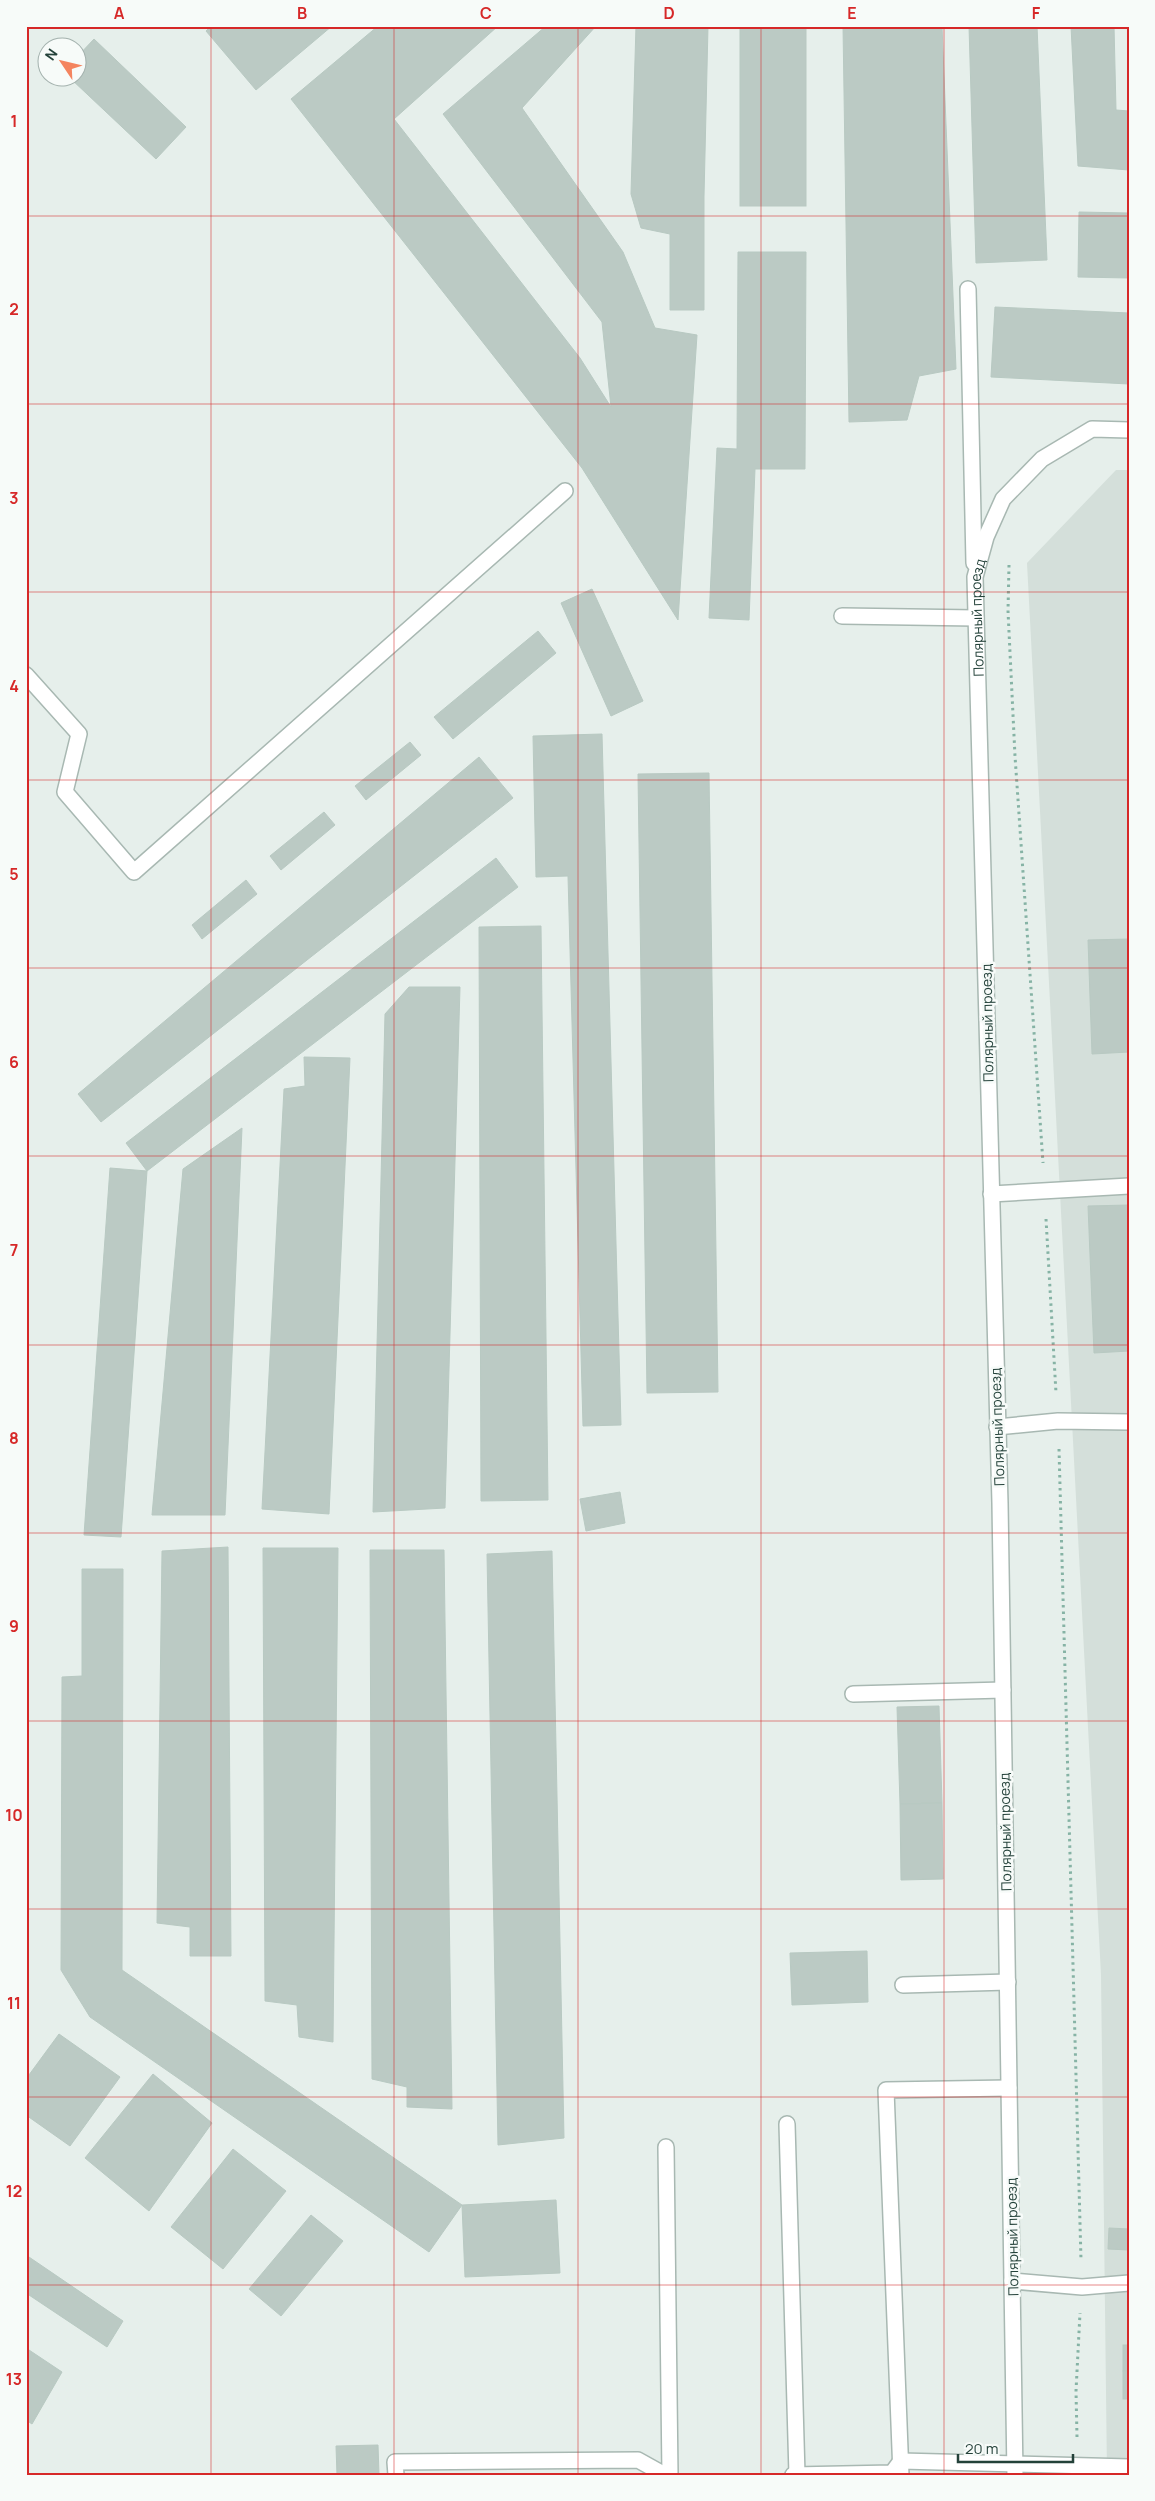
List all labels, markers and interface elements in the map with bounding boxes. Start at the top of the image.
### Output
text: A [114,2,125,24]
text: B [297,2,307,24]
text: C [480,2,492,24]
text: D [663,2,675,24]
text: E [847,2,857,24]
text: F [1032,2,1041,24]
north arrow [38,38,88,88]
text: N [40,45,62,64]
text: 1 [10,110,18,132]
text: 2 [9,298,19,320]
text: 3 [9,487,19,509]
street label: Полярный проезд [965,556,989,677]
text: 4 [9,675,19,697]
text: 5 [9,863,19,885]
street label: Полярный проезд [976,964,998,1082]
text: 6 [9,1051,19,1073]
text: 7 [10,1239,18,1261]
street label: Полярный проезд [985,1368,1009,1486]
text: 8 [9,1427,19,1449]
text: 9 [9,1615,19,1637]
street label: Полярный проезд [994,1773,1016,1891]
text: 10 [5,1804,23,1826]
text: 11 [7,1992,21,2014]
street label: Полярный проезд [1001,2178,1023,2296]
text: 12 [6,2180,22,2202]
text: 13 [6,2368,22,2390]
scale bar [958,2431,1072,2463]
text: 20 m [965,2438,998,2459]

